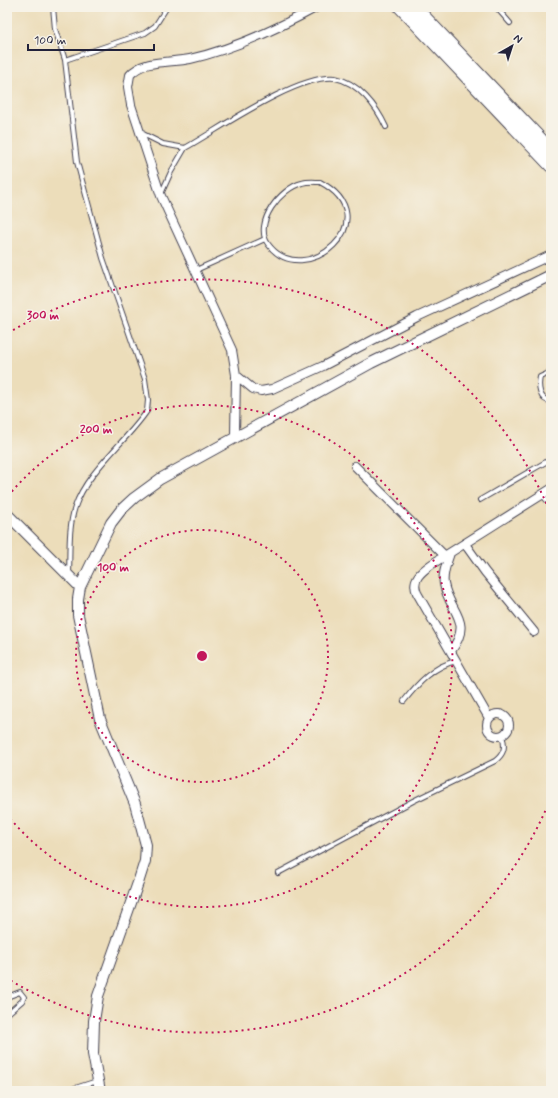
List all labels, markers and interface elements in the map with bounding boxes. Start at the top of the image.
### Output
scale bar [28,26,154,52]
north arrow [492,26,532,66]
text: N [510,31,525,47]
text: 100 m [34,33,66,49]
text: 300 m [27,308,60,324]
text: 200 m [80,422,113,438]
text: 100 m [97,560,130,576]
centre of rings [195,649,209,663]

